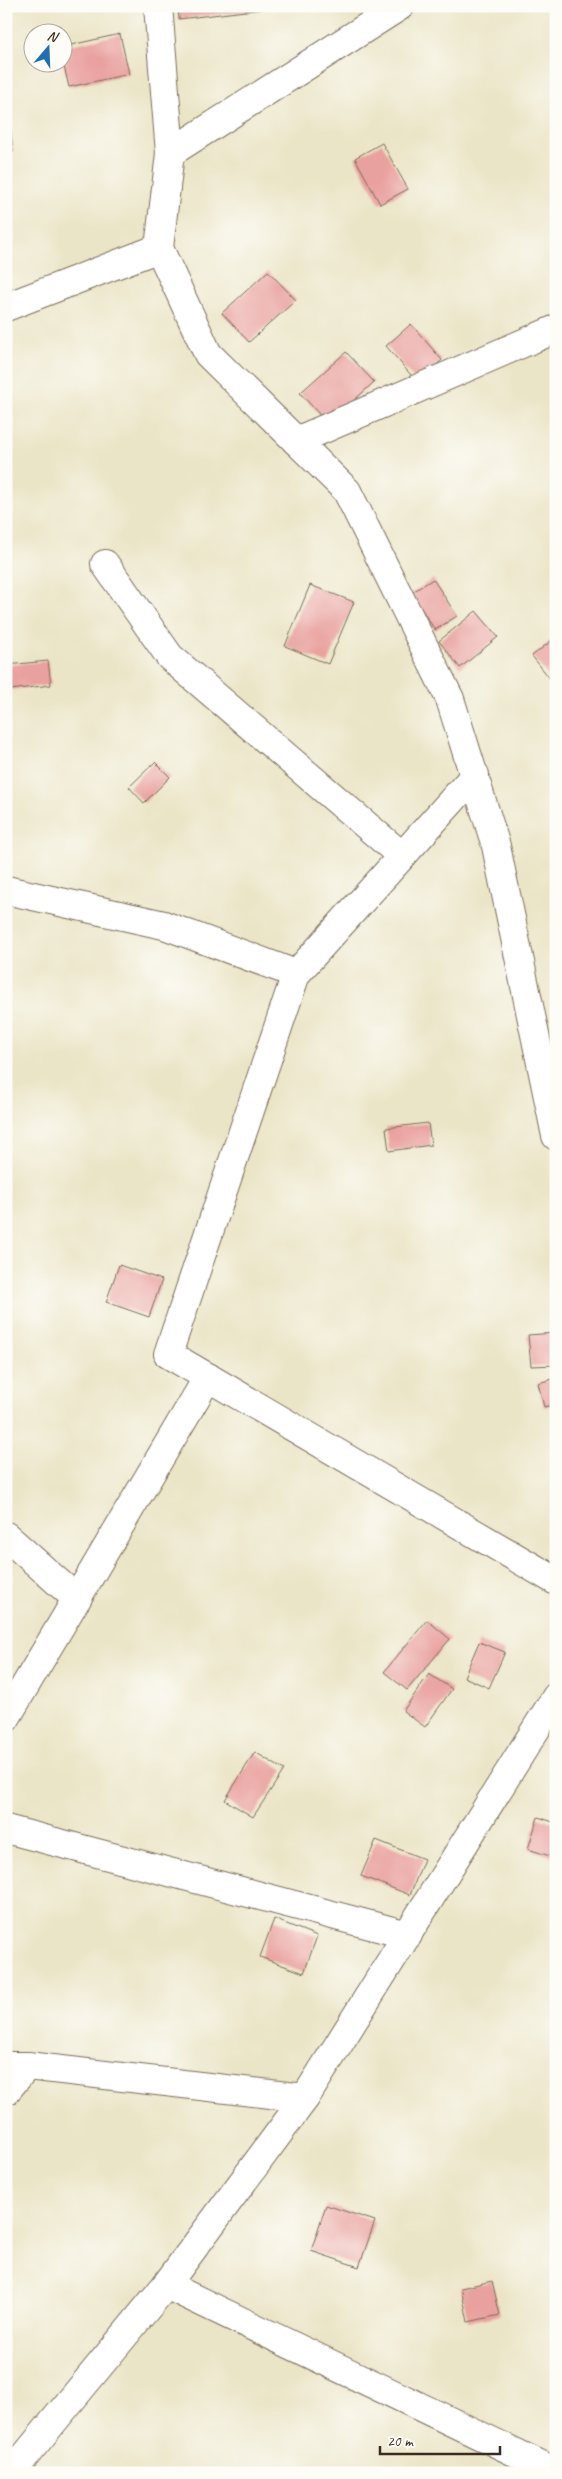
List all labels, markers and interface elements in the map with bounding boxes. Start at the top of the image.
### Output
north arrow [22,22,72,72]
text: N [45,27,61,46]
scale bar [380,2424,500,2456]
text: 20 m [387,2432,414,2451]

